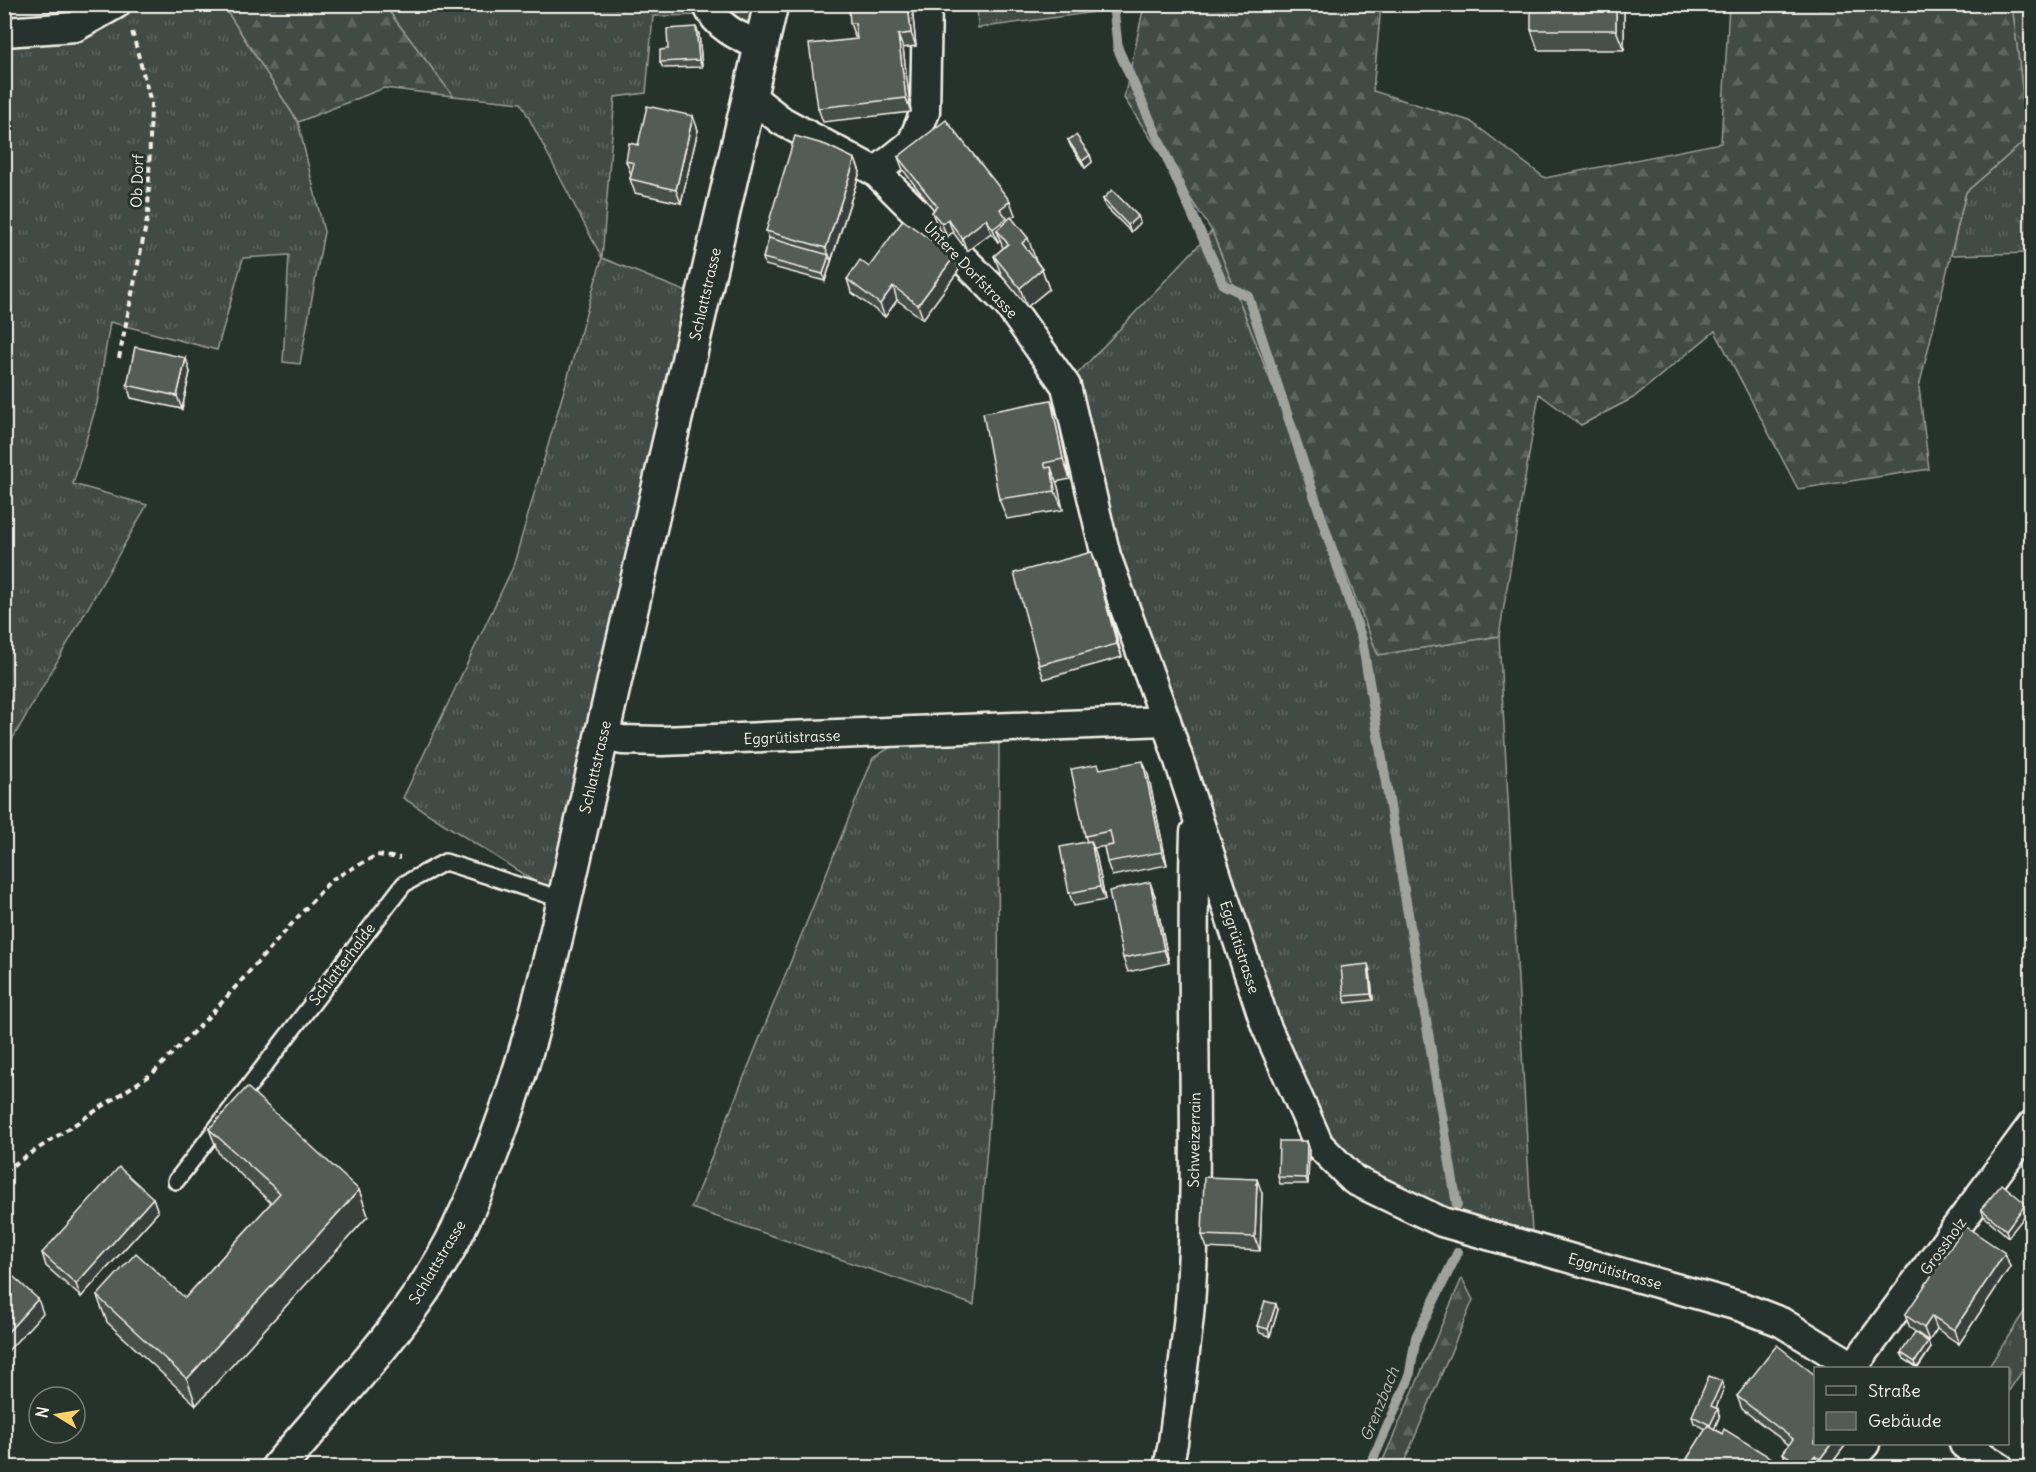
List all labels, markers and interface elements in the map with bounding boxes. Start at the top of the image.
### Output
street label: Ob Dorf [127,153,147,208]
street label: Untere Dorfstrasse [920,218,1022,322]
street label: Schlattstrasse [685,246,725,342]
street label: Schlattstrasse [575,719,615,815]
street label: Eggrütistrasse [743,726,841,748]
street label: Eggrütistrasse [1216,898,1264,996]
street label: Schlatterhalde [305,919,379,1009]
street label: Schweizerrain [1184,1092,1204,1188]
street label: Grossholz [1916,1214,1970,1278]
street label: Schlattstrasse [404,1216,470,1308]
street label: Eggrütistrasse [1566,1249,1664,1293]
water label: Grenzbach [1355,1363,1403,1444]
legend [1814,1367,2009,1445]
text: Straße [1868,1379,1921,1402]
north arrow [27,1385,87,1445]
text: N [31,1405,53,1419]
text: Gebäude [1868,1409,1941,1432]

